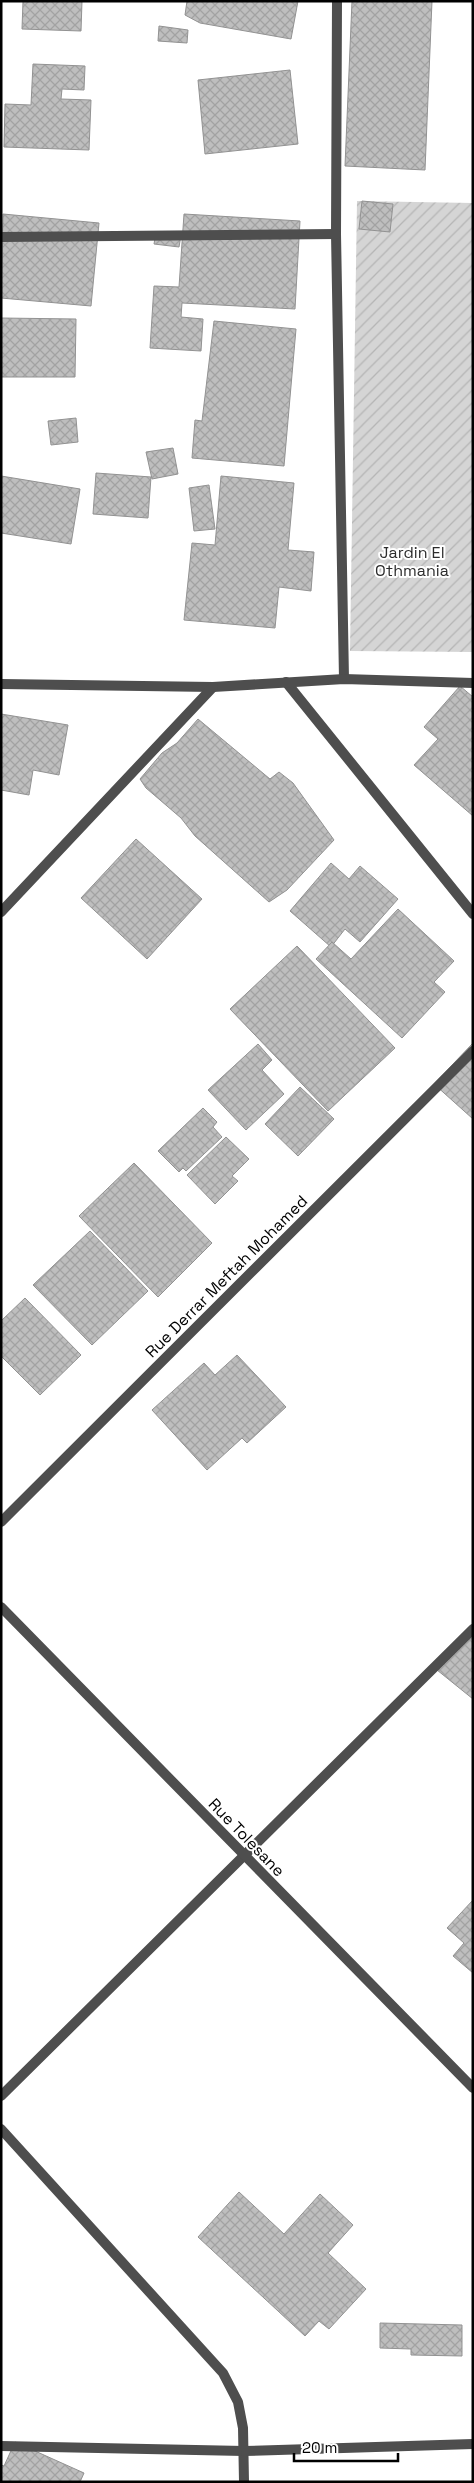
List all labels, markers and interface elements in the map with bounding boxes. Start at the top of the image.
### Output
park label: Jardin El Othmania [375,542,449,581]
street label: Rue Derrar Meftah Mohamed [141,1191,312,1362]
street label: Rue Tolesane [204,1794,289,1881]
scale bar [294,2430,398,2462]
text: 20 m [302,2438,337,2457]

